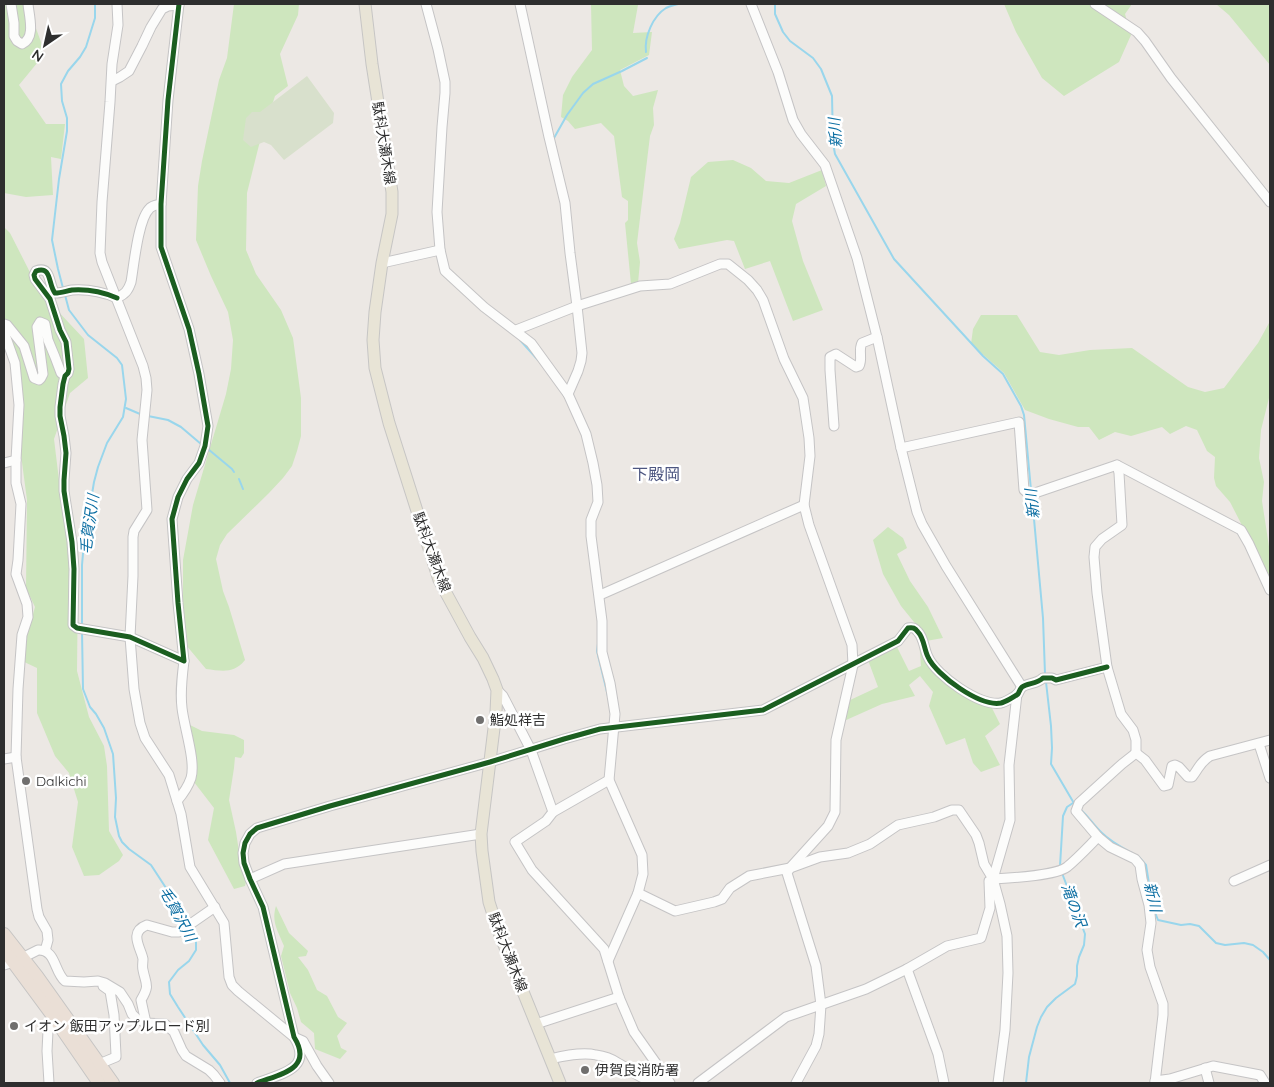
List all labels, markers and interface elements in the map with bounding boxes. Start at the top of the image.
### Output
north arrow [20,20,70,70]
text: N [28,45,47,66]
street label: 駄科大瀬木線 [369,100,399,186]
water label: 新川 [824,115,846,149]
district label: 下殿岡 [632,464,680,484]
water label: 新川 [1021,486,1043,520]
water label: 毛賀沢川 [75,491,103,555]
street label: 駄科大瀬木線 [409,509,455,595]
place label: 鮨処祥吉 [490,711,546,729]
marker: 鮨処祥吉 [474,714,486,726]
place label: Dalkichi [36,772,86,790]
marker: Dalkichi [20,775,32,787]
water label: 新川 [1140,880,1166,916]
water label: 滝の沢 [1057,881,1091,931]
water label: 毛賀沢川 [156,883,201,947]
street label: 駄科大瀬木線 [485,910,531,994]
place label: イオン 飯田アップルロード別 [24,1017,210,1035]
marker: イオン 飯田アップルロード別 [8,1020,20,1032]
place label: 伊賀良消防署 [595,1061,679,1079]
marker: 伊賀良消防署 [579,1064,591,1076]

